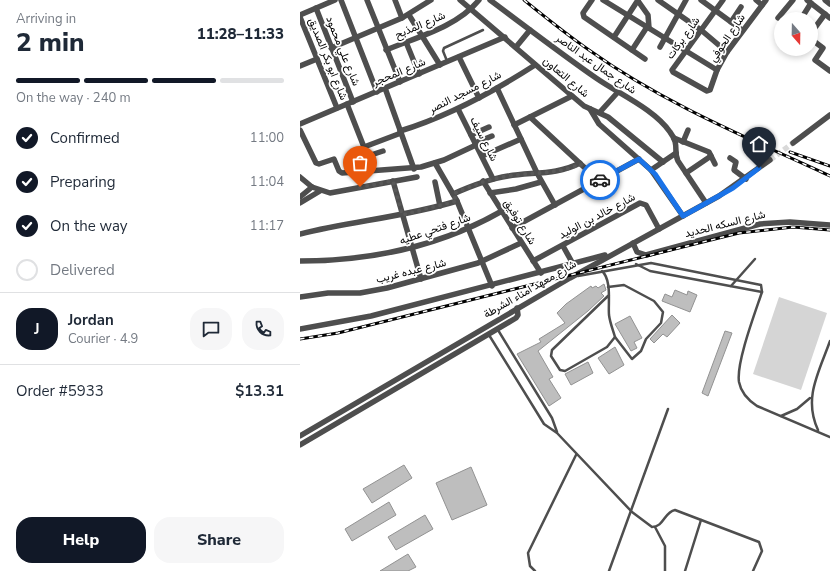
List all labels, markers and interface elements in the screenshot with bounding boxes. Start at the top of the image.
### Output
street label: شارع المذبح [392,7,448,42]
text: Arriving in [16,10,76,28]
street label: شارع الحوفي [705,11,750,66]
north arrow [774,12,818,56]
map controls [774,12,818,56]
street label: شارع علي محمود [320,14,364,89]
street label: شارع بركات [663,14,704,62]
street label: شارع ابو بكر الصديق [305,16,351,103]
text: 11:28–11:33 [197,24,284,44]
text: 2 min [16,25,84,60]
street label: شارع جمال عبد الناصر [552,30,640,98]
street label: شارع التعاون [540,53,593,101]
street label: شارع المحجر [369,54,428,90]
street label: شارع مسجد النصر [425,67,504,117]
text: On the way · 240 m [16,89,131,107]
street label: شارع سيف [466,114,502,164]
icon: check [16,127,38,149]
pin [742,127,776,168]
text: Confirmed [50,128,120,148]
text: 11:00 [250,129,284,147]
icon: home [748,133,770,155]
pin [343,146,377,187]
icon: bag [349,152,371,174]
courier [580,160,620,200]
icon: car [589,169,611,191]
icon: check [16,171,38,193]
text: Preparing [50,172,115,192]
text: 11:04 [250,173,284,191]
street label: شارع خالد بن الوليد [556,189,638,242]
street label: شارع توفيق [500,197,540,248]
street label: شارع السكه الحديد [683,207,767,241]
street label: شارع فتحي عطيه [397,210,473,250]
icon: check [16,215,38,237]
text: On the way [50,216,128,236]
text: 11:17 [250,217,284,235]
street label: شارع عبده غريب [374,255,448,287]
street label: شارع معهد امناء الشرطة [481,256,579,322]
text: Delivered [50,260,115,280]
button: chat [190,308,232,350]
button: phone [242,308,284,350]
text: Jordan [68,310,114,330]
text: J [34,319,40,339]
text: Courier · 4.9 [68,330,138,348]
text: Order #5933 [16,381,104,401]
text: $13.31 [235,381,284,401]
button: Help [16,517,146,563]
button: Share [154,517,284,563]

